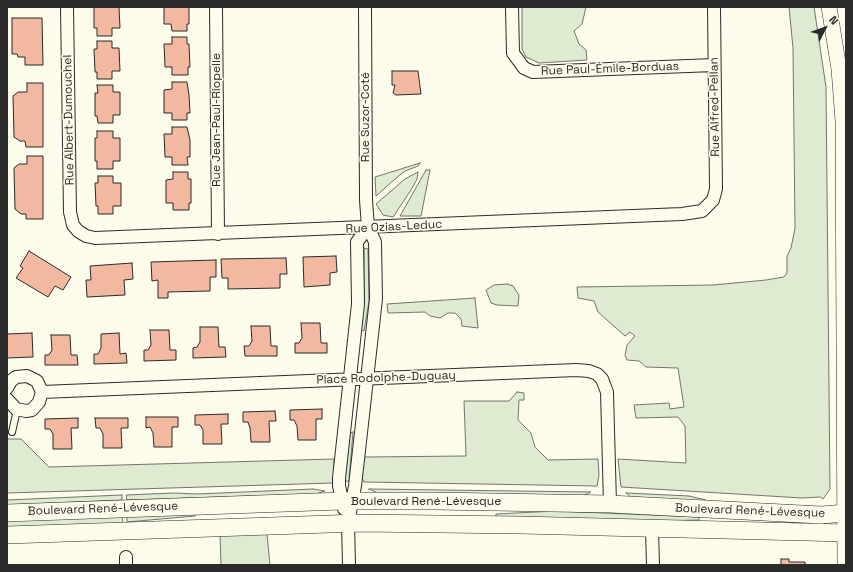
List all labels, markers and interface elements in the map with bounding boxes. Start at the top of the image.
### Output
north arrow [805,8,845,48]
text: N [826,13,842,28]
street label: Rue Jean-Paul-Riopelle [210,53,224,187]
street label: Rue Albert-Dumouchel [61,55,77,185]
street label: Rue Alfred-Pellan [707,57,723,157]
street label: Rue Paul-Émile-Borduas [541,59,679,79]
street label: Rue Suzor-Coté [359,72,373,162]
street label: Rue Ozias-Leduc [345,217,443,237]
street label: Place Rodolphe-Duguay [316,368,456,388]
street label: Boulevard René-Lévesque [351,495,501,509]
street label: Boulevard René-Lévesque [28,499,178,519]
street label: Boulevard René-Lévesque [675,501,825,521]

